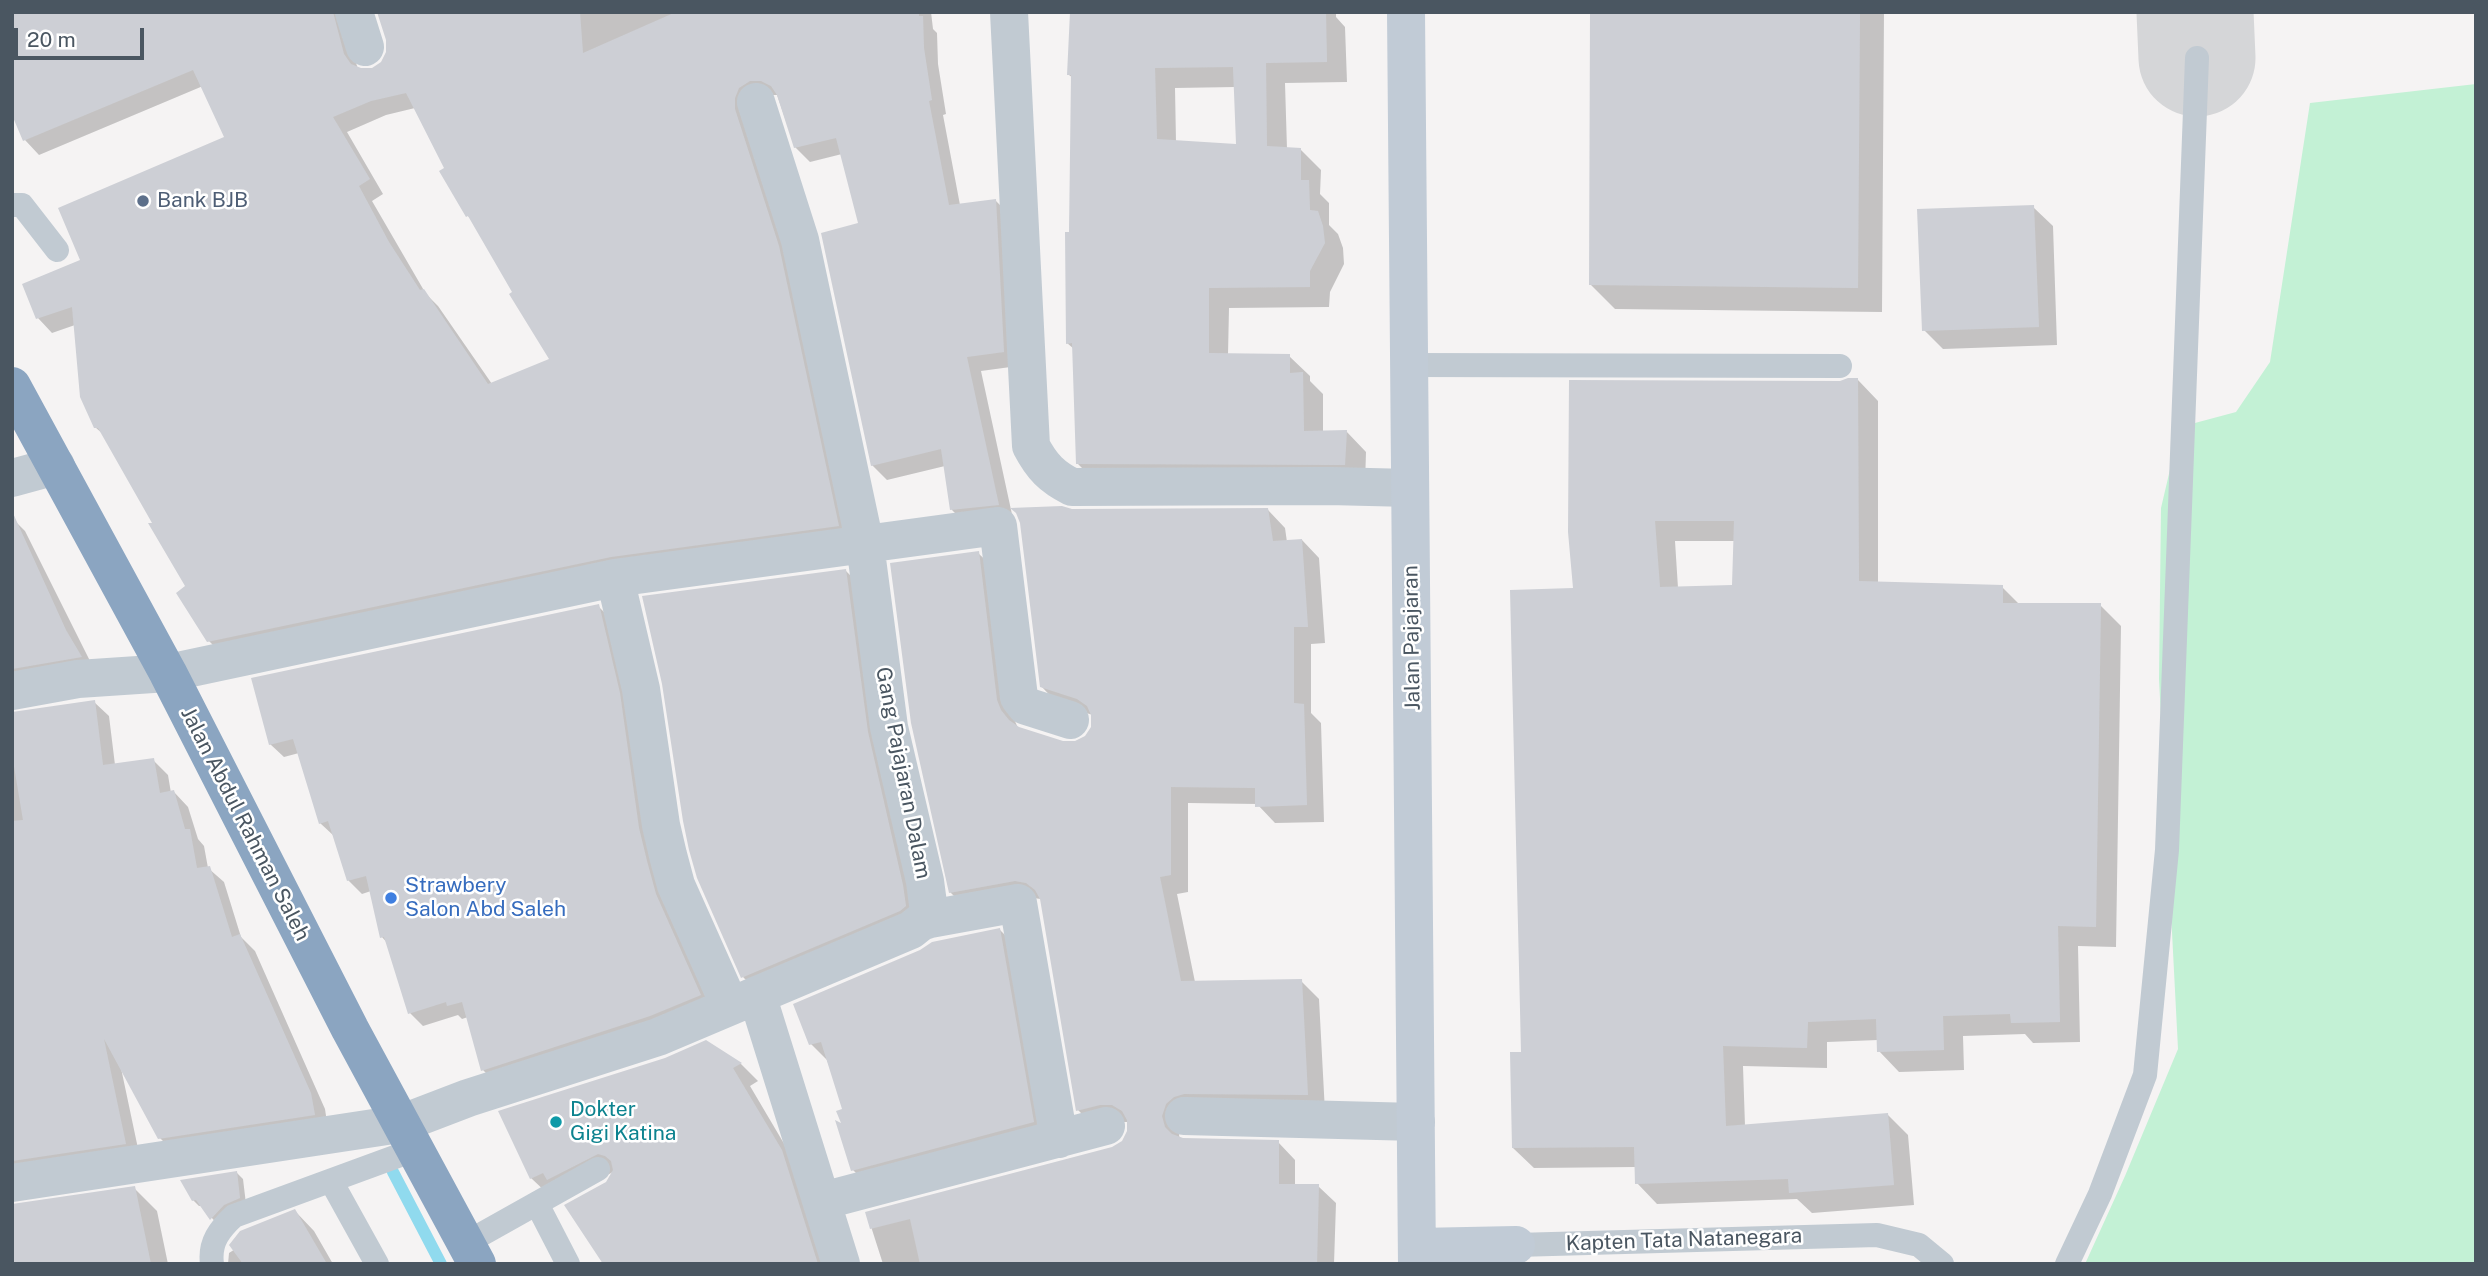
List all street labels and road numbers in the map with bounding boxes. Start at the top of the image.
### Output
street label: Jalan Pajajaran [1398,565,1426,711]
street label: Gang Pajajaran Dalam [870,665,936,881]
street label: Jalan Abdul Rahman Saleh [175,703,315,945]
street label: Kapten Tata Natanegara [1565,1223,1803,1257]

